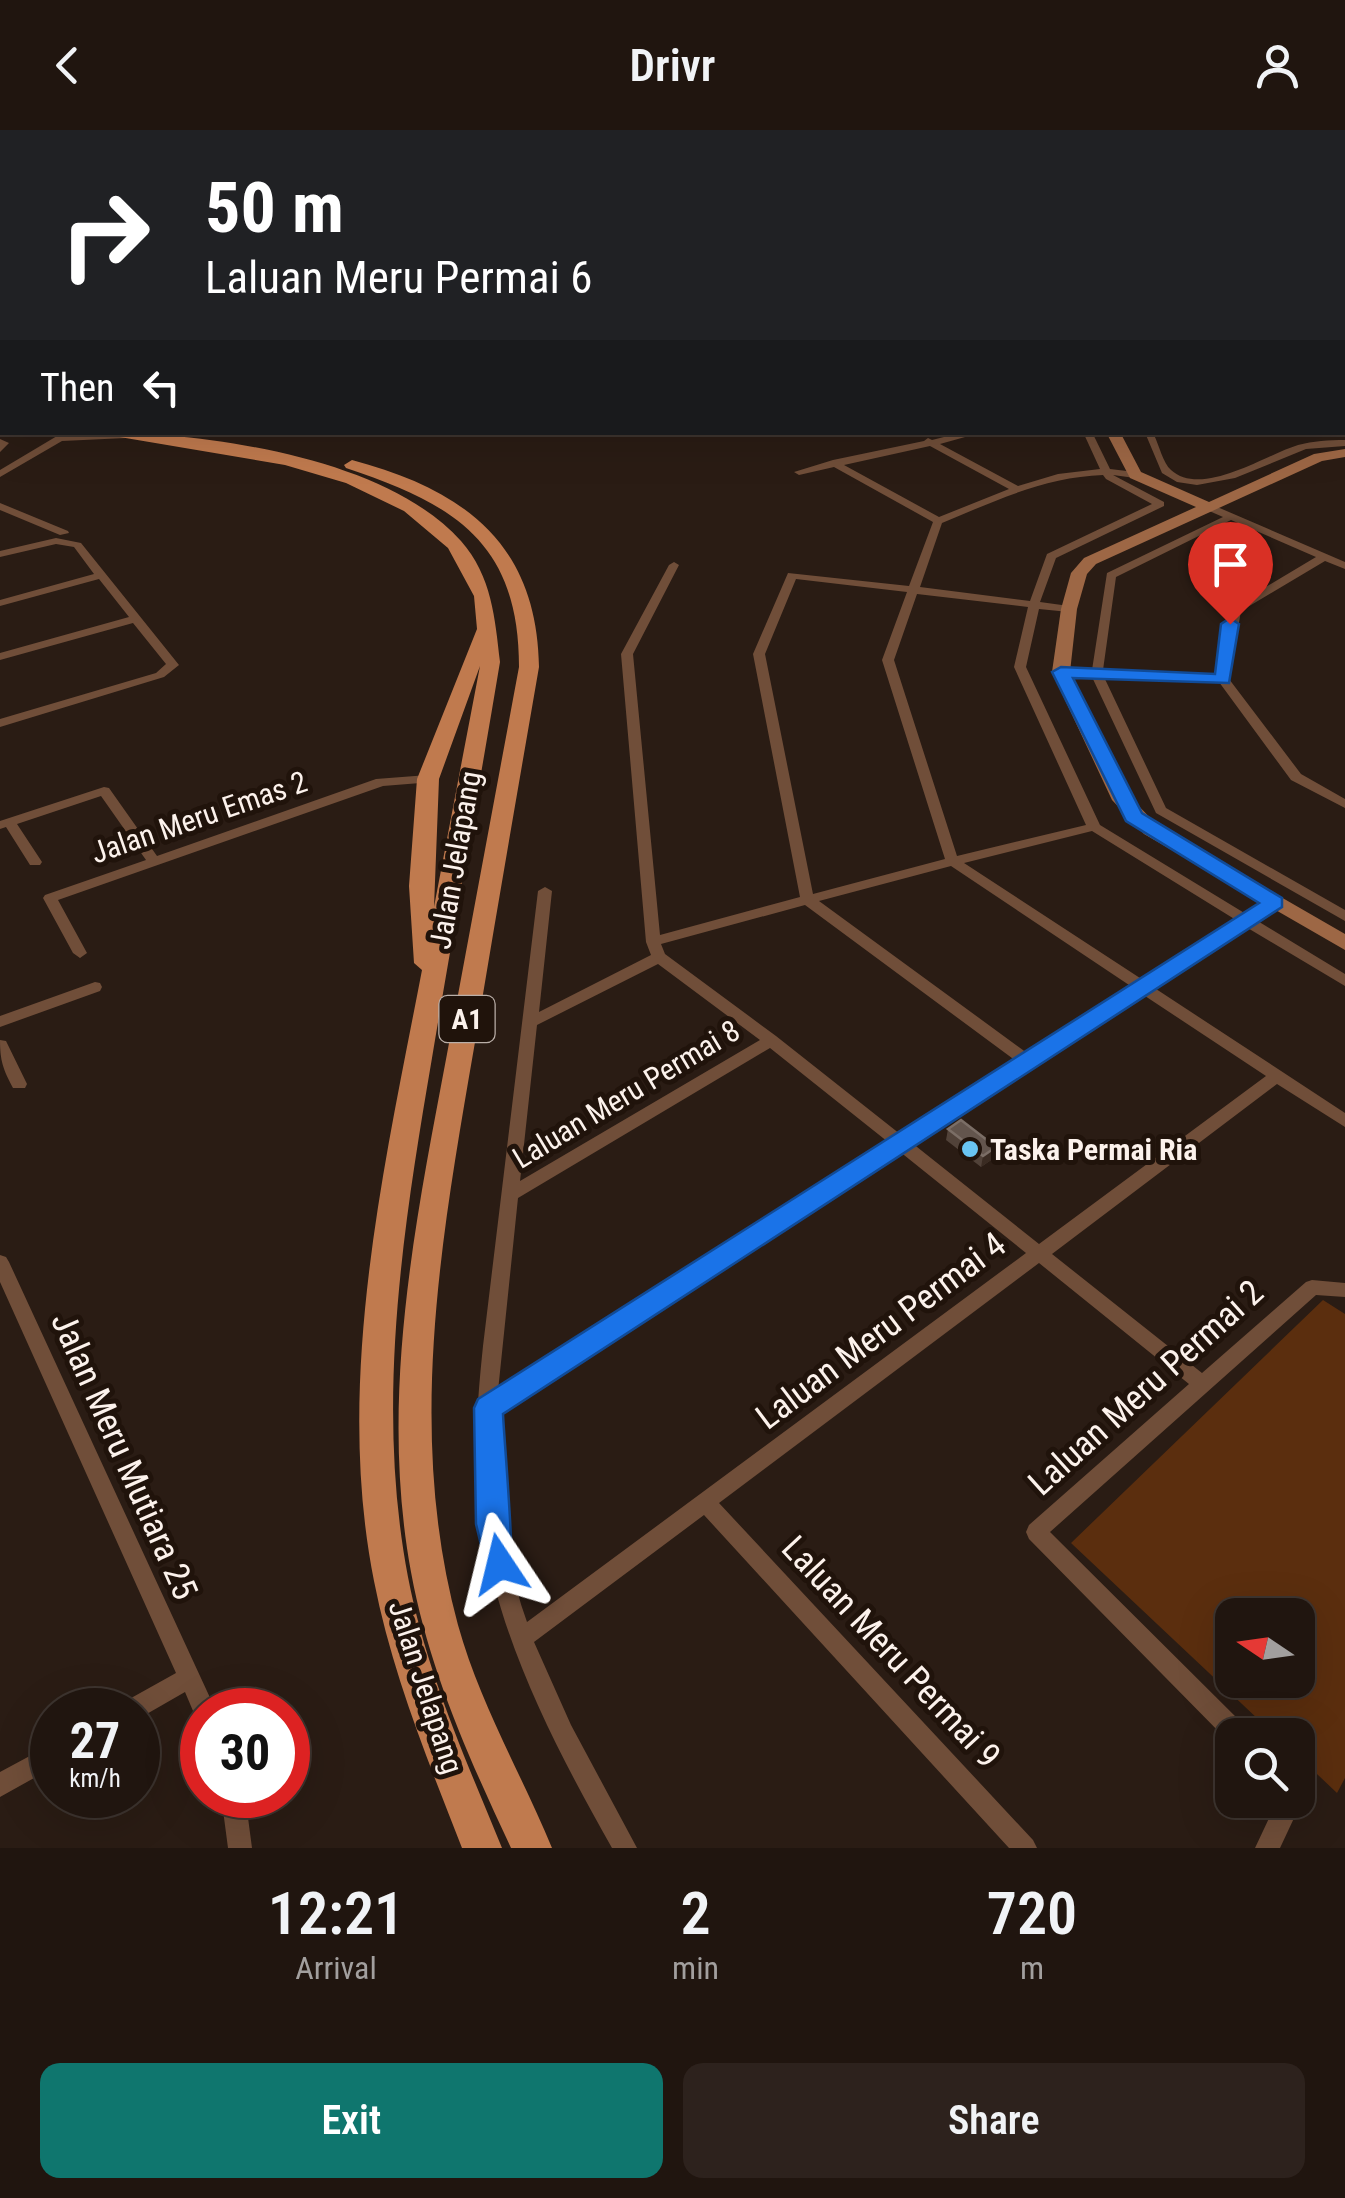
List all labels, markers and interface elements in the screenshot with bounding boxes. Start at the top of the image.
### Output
icon: back [40,38,95,93]
icon: person [1250,38,1305,93]
text: Drivr [630,39,715,92]
text: 50 m [205,167,344,249]
icon: right [40,170,170,300]
text: Laluan Meru Permai 6 [205,251,592,304]
icon: left [134,360,189,415]
text: Then [40,366,114,410]
pin [1188,522,1273,625]
icon: arrive [1203,537,1258,592]
street label: Jalan Meru Emas 2 [86,764,312,870]
street label: Jalan Jelapang [422,768,488,952]
road number: A1 [440,996,494,1042]
street label: Laluan Meru Permai 8 [506,1012,746,1176]
place label: Taska Permai Ria [990,1132,1197,1167]
marker: Taska Permai Ria [959,1138,981,1160]
street label: Laluan Meru Permai 4 [748,1224,1014,1438]
street label: Laluan Meru Permai 2 [1020,1272,1272,1504]
street label: Jalan Meru Mutiara 25 [42,1306,206,1606]
position arrow [448,1512,552,1616]
street label: Laluan Meru Permai 9 [773,1528,1009,1776]
street label: Jalan Jelapang [382,1596,470,1778]
north arrow [1215,1598,1315,1698]
map controls [1215,1598,1315,1818]
speed limit sign: 30 [180,1688,310,1818]
text: 27 [70,1712,120,1770]
button: search [1215,1718,1315,1818]
text: km/h [69,1764,121,1793]
text: 12:21 [268,1878,404,1949]
text: 2 [680,1878,711,1949]
text: 720 [987,1878,1077,1949]
text: Arrival [295,1949,377,1987]
text: min [672,1949,719,1987]
text: m [1020,1949,1044,1987]
button: Exit [40,2063,663,2178]
button: Share [683,2063,1305,2178]

